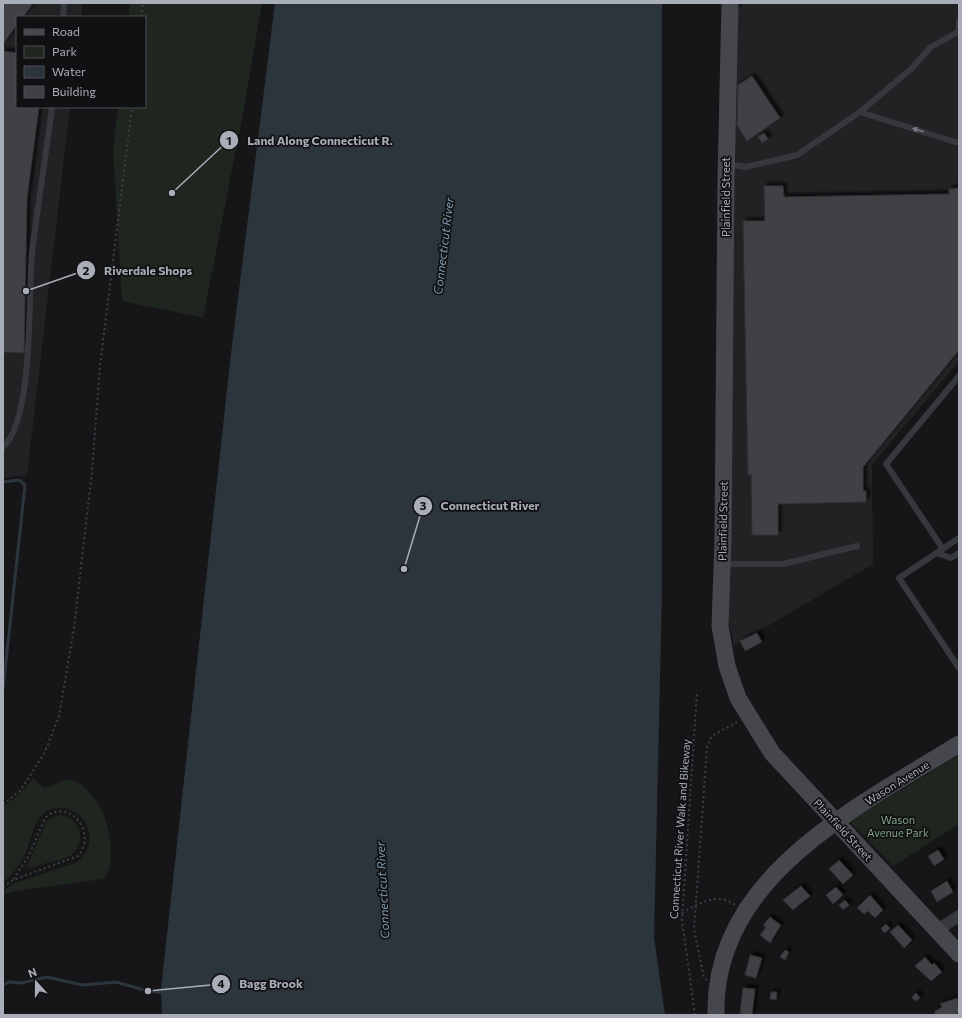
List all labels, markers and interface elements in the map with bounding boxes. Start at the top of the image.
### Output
legend [16,16,146,108]
text: Road [52,24,80,38]
text: Park [52,44,78,58]
text: Water [52,64,86,78]
text: Building [52,84,96,98]
one-way arrow [911,127,923,133]
callout: Land Along Connecticut R. [219,128,401,152]
text: 1 [226,133,232,147]
text: Land Along Connecticut R. [247,133,393,147]
street label: Plainfield Street [719,157,732,237]
water label: Connecticut River [430,195,456,295]
callout: Riverdale Shops [76,258,200,282]
text: 2 [83,263,90,277]
text: Riverdale Shops [104,263,192,277]
street label: Plainfield Street [715,480,730,561]
callout: Connecticut River [413,494,548,518]
text: 3 [420,498,427,512]
text: Connecticut River [441,498,540,512]
street label: Connecticut River Walk and Bikeway [667,738,692,919]
street label: Wason Avenue [862,758,931,807]
street label: Plainfield Street [811,796,876,864]
park label: Wason Avenue Park [867,813,929,839]
water label: Connecticut River [372,840,392,939]
north arrow [16,962,56,1002]
text: N [26,965,38,980]
callout: Bagg Brook [211,972,310,996]
text: 4 [217,976,225,990]
text: Bagg Brook [239,976,303,990]

